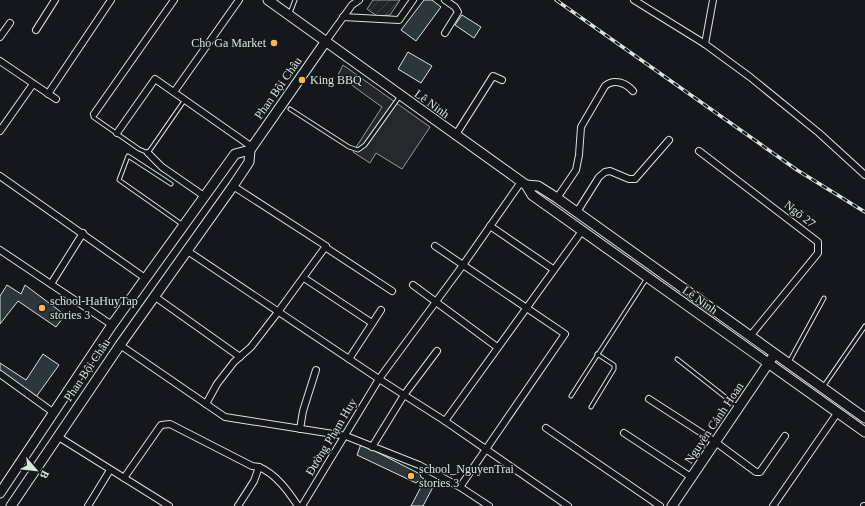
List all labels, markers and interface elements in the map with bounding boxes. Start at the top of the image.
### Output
place label: Cho Ga Market [191,36,267,50]
marker: Cho Ga Market [269,38,279,48]
street label: Phan Bội Châu [251,54,305,122]
place label: King BBQ [310,73,362,87]
marker: King BBQ [297,75,307,85]
street label: Lê Ninh [412,87,452,121]
street label: Ngõ 27 [782,198,818,230]
street label: Lê Ninh [680,283,720,317]
place label: school-HaHuyTap stories 3 [50,294,138,322]
marker: school-HaHuyTap stories 3 [37,303,47,313]
street label: Phan Bội Châu [61,336,113,404]
street label: Nguyễn Cảnh Hoan [682,380,746,466]
street label: Đường Phạm Huy [302,396,360,478]
north arrow [16,450,56,490]
place label: school_NguyenTrai stories 3 [419,462,515,490]
text: B [37,469,52,481]
marker: school_NguyenTrai stories 3 [406,471,416,481]

